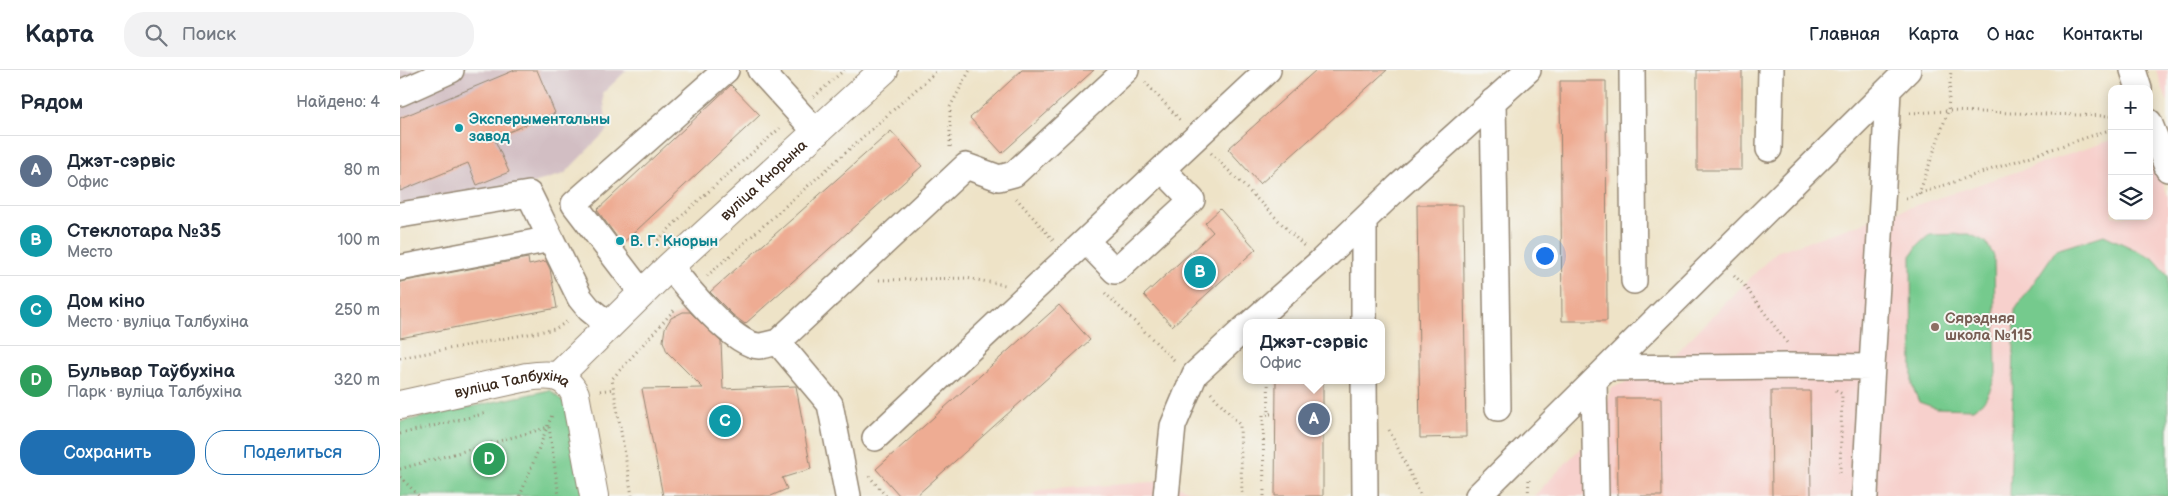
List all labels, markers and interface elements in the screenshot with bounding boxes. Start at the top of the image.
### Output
search box [124,12,474,57]
text: Карта [25,20,94,49]
icon: search [142,21,170,49]
text: Поиск [182,23,236,46]
text: Главная [1809,24,1880,45]
text: Карта [1908,24,1959,45]
text: О нас [1987,24,2034,45]
text: Контакты [2062,24,2143,45]
map controls [2108,85,2153,220]
button: + [2108,85,2153,130]
text: Рядом [20,90,83,115]
text: Найдено: 4 [296,93,380,112]
place label: Эксперыментальны завод [469,110,610,146]
marker: Эксперыментальны завод [453,122,465,134]
button: − [2108,130,2153,175]
street label: вуліца Кнорына [716,136,812,225]
text: Джэт-сэрвіс [67,150,175,173]
text: A [31,161,41,180]
text: 80 m [344,161,380,180]
text: Офис [67,173,109,192]
button: layers [2108,175,2153,220]
text: Стеклотара №35 [67,220,221,243]
text: B [30,231,42,250]
text: 100 m [337,231,380,250]
place label: В. Г. Кнорын [630,232,718,251]
marker: В. Г. Кнорын [614,235,626,247]
text: Место [67,243,113,262]
your location [1532,243,1558,269]
pin: B [1184,253,1216,291]
text: Дом кіно [67,290,145,313]
text: C [30,301,42,320]
text: 250 m [334,301,380,320]
place label: Сярэдняя школа №115 [1945,309,2033,345]
text: Место · вуліца Талбухіна [67,313,249,332]
popup [1243,319,1385,384]
marker: Сярэдняя школа №115 [1929,321,1941,333]
text: Джэт-сэрвіс [1260,331,1368,354]
text: Офис [1260,354,1301,373]
text: Бульвар Таўбухіна [67,360,235,383]
street label: вуліца Талбухіна [453,366,574,403]
text: D [30,371,42,390]
text: 320 m [334,371,380,390]
text: Парк · вуліца Талбухіна [67,383,242,402]
pin: A [1298,400,1330,438]
pin: C [709,402,741,440]
button: Сохранить [20,430,195,475]
button: Поделиться [205,430,380,475]
pin: D [473,440,505,478]

